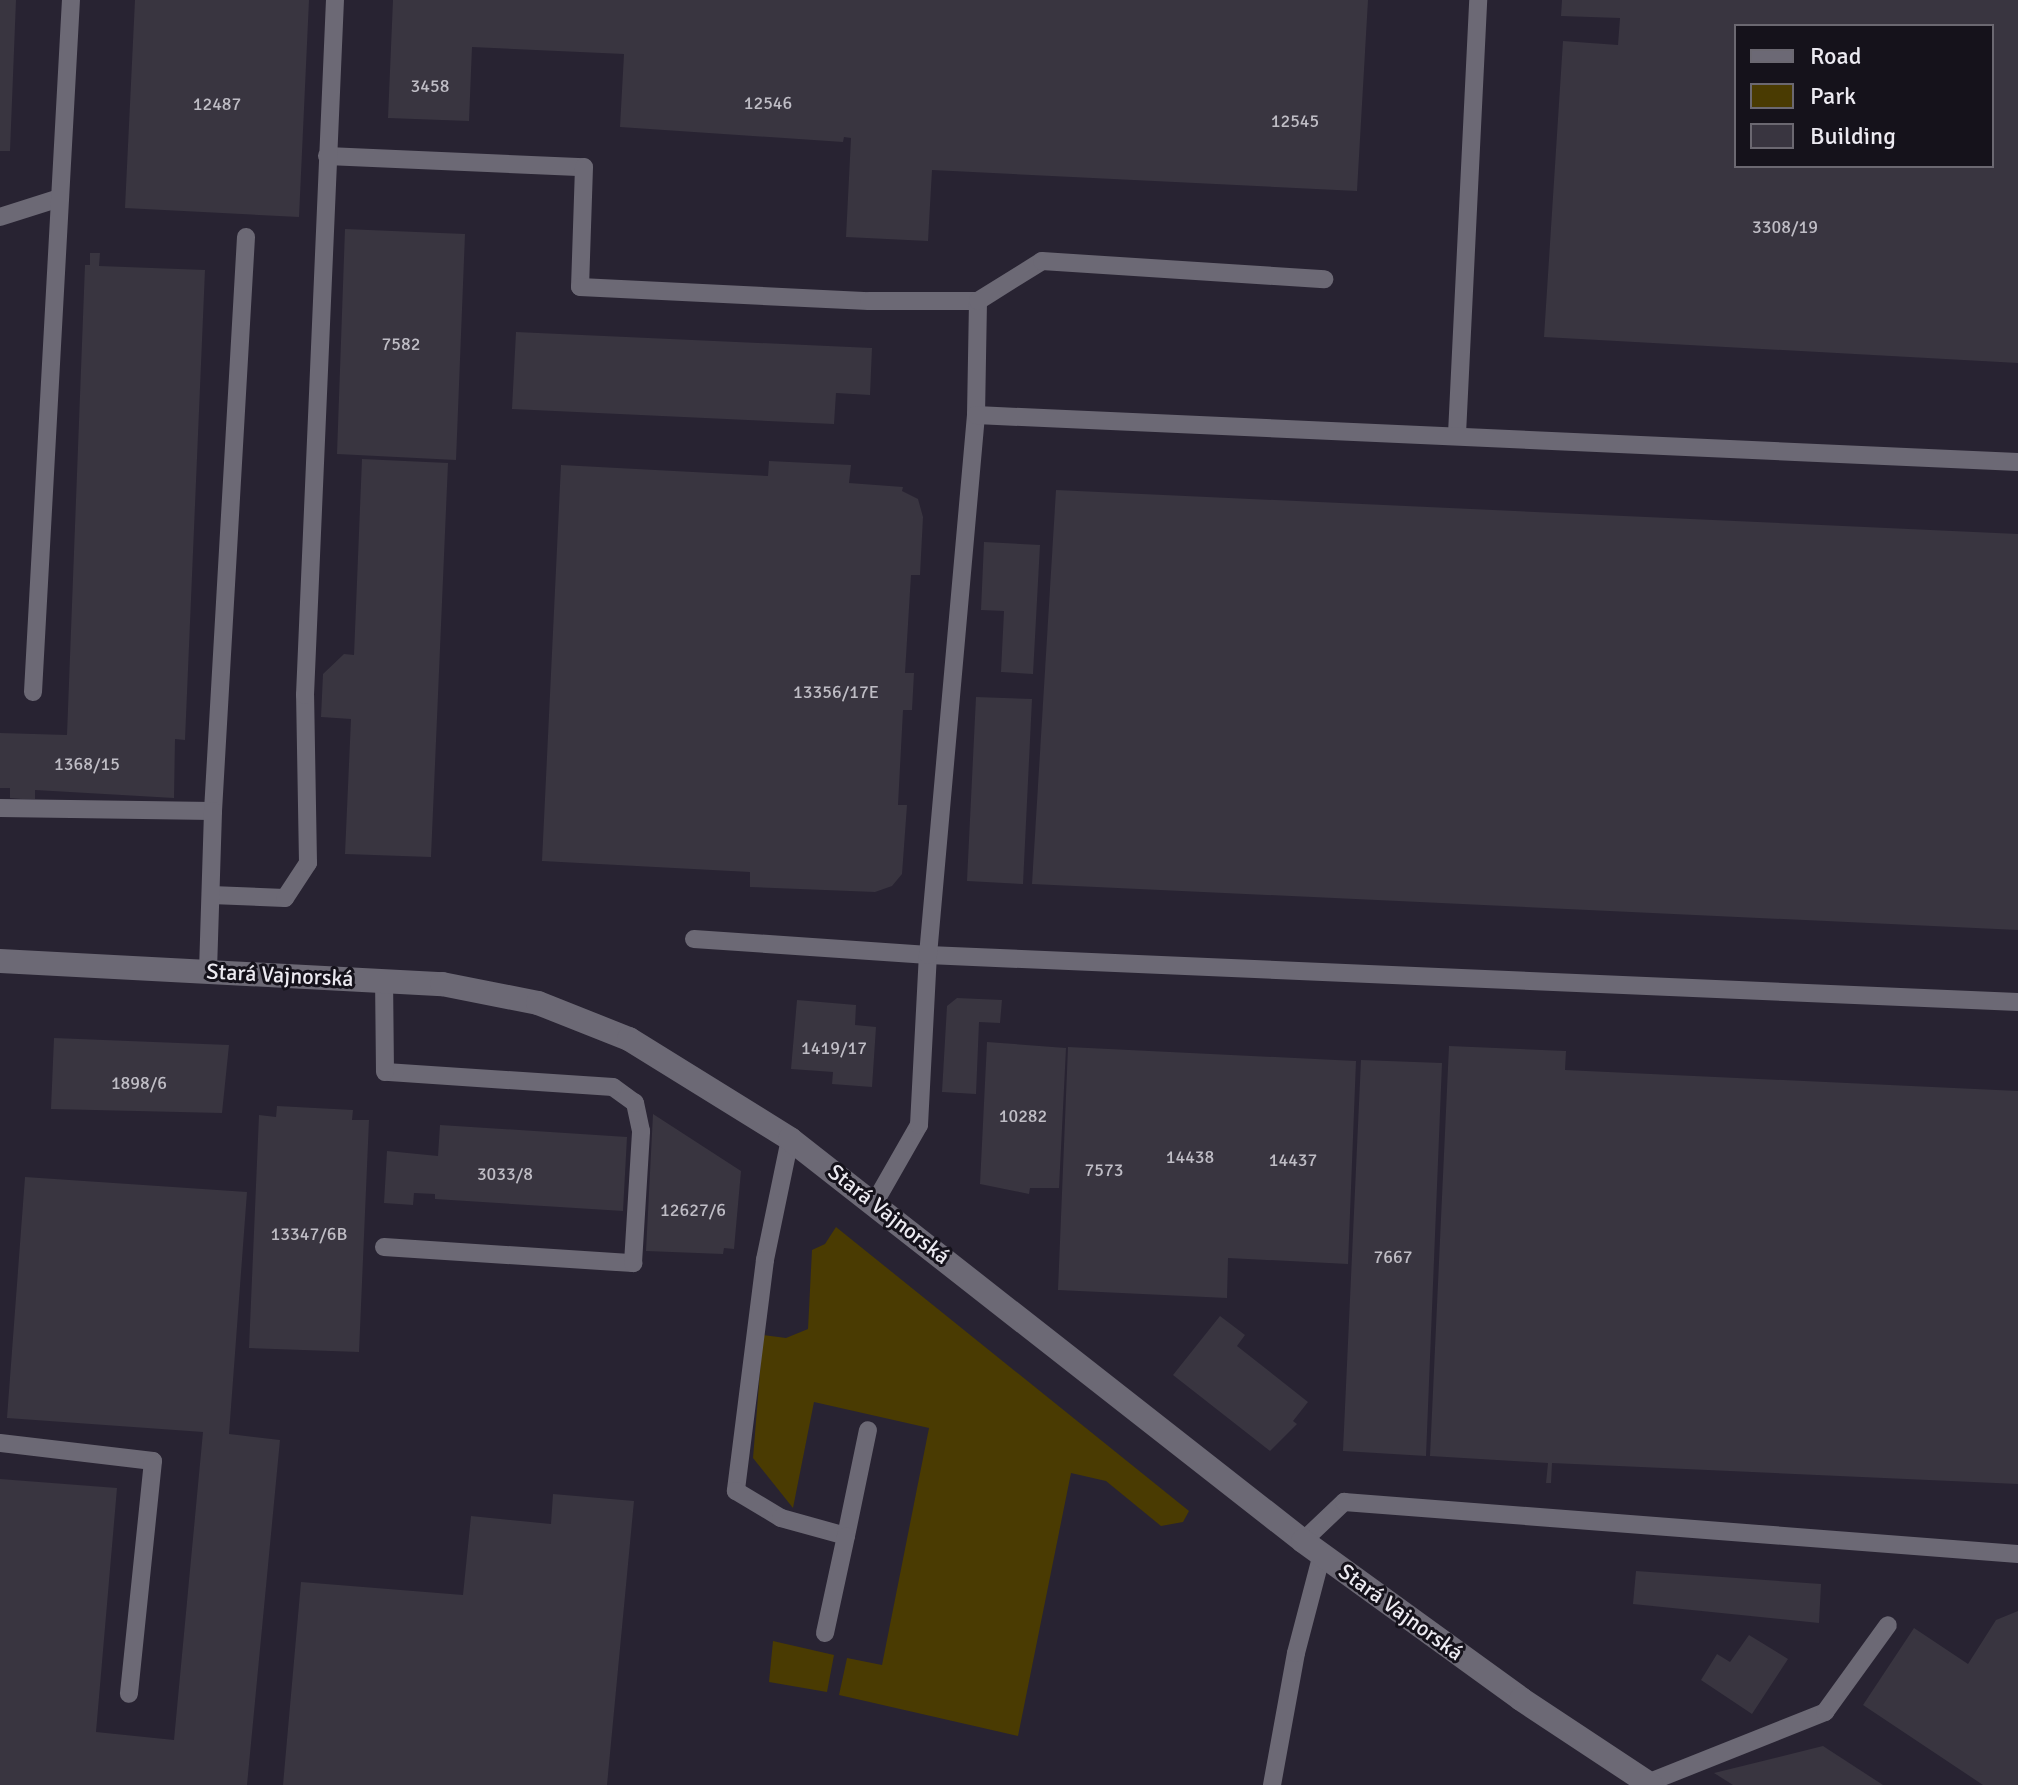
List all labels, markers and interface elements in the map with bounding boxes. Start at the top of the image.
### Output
legend [1734,24,1994,168]
text: Road [1810,41,1861,71]
house number: 3458 [411,75,449,97]
text: Park [1810,81,1856,111]
house number: 12546 [744,92,792,114]
house number: 12487 [193,93,241,115]
house number: 12545 [1271,110,1319,132]
text: Building [1810,121,1896,151]
house number: 3308/19 [1752,216,1818,238]
house number: 7582 [382,333,420,355]
house number: 13356/17E [793,681,879,703]
house number: 1368/15 [54,753,120,775]
street label: Stará Vajnorská [206,958,354,992]
house number: 1419/17 [801,1037,867,1059]
house number: 1898/6 [111,1072,167,1094]
house number: 10282 [999,1105,1047,1127]
house number: 14438 [1166,1146,1214,1168]
house number: 14437 [1269,1149,1317,1171]
street label: Stará Vajnorská [823,1158,955,1270]
house number: 7573 [1085,1159,1123,1181]
house number: 3033/8 [477,1163,533,1185]
house number: 12627/6 [660,1199,726,1221]
house number: 13347/6B [271,1223,347,1245]
house number: 7667 [1374,1246,1412,1268]
street label: Stará Vajnorská [1334,1558,1468,1666]

